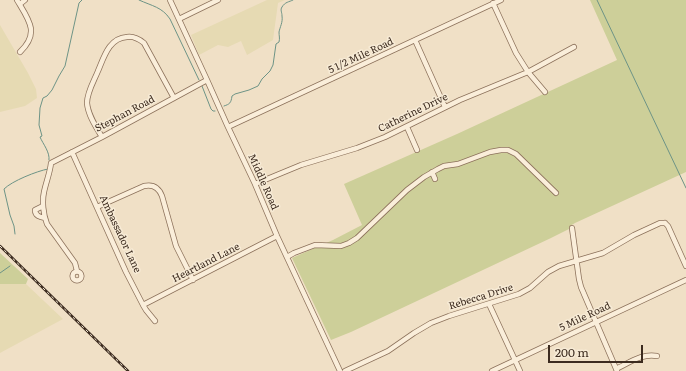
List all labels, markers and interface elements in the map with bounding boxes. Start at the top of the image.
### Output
street label: 5 1/2 Mile Road [327,36,395,76]
street label: Catherine Drive [376,91,450,135]
street label: Stephan Road [93,93,157,135]
street label: Middle Road [245,152,281,212]
street label: Ambassador Lane [97,193,143,275]
street label: Heartland Lane [170,241,242,285]
street label: Rebecca Drive [447,282,515,312]
street label: 5 Mile Road [558,300,612,334]
scale bar [550,337,645,363]
text: 200 m [555,343,589,361]

